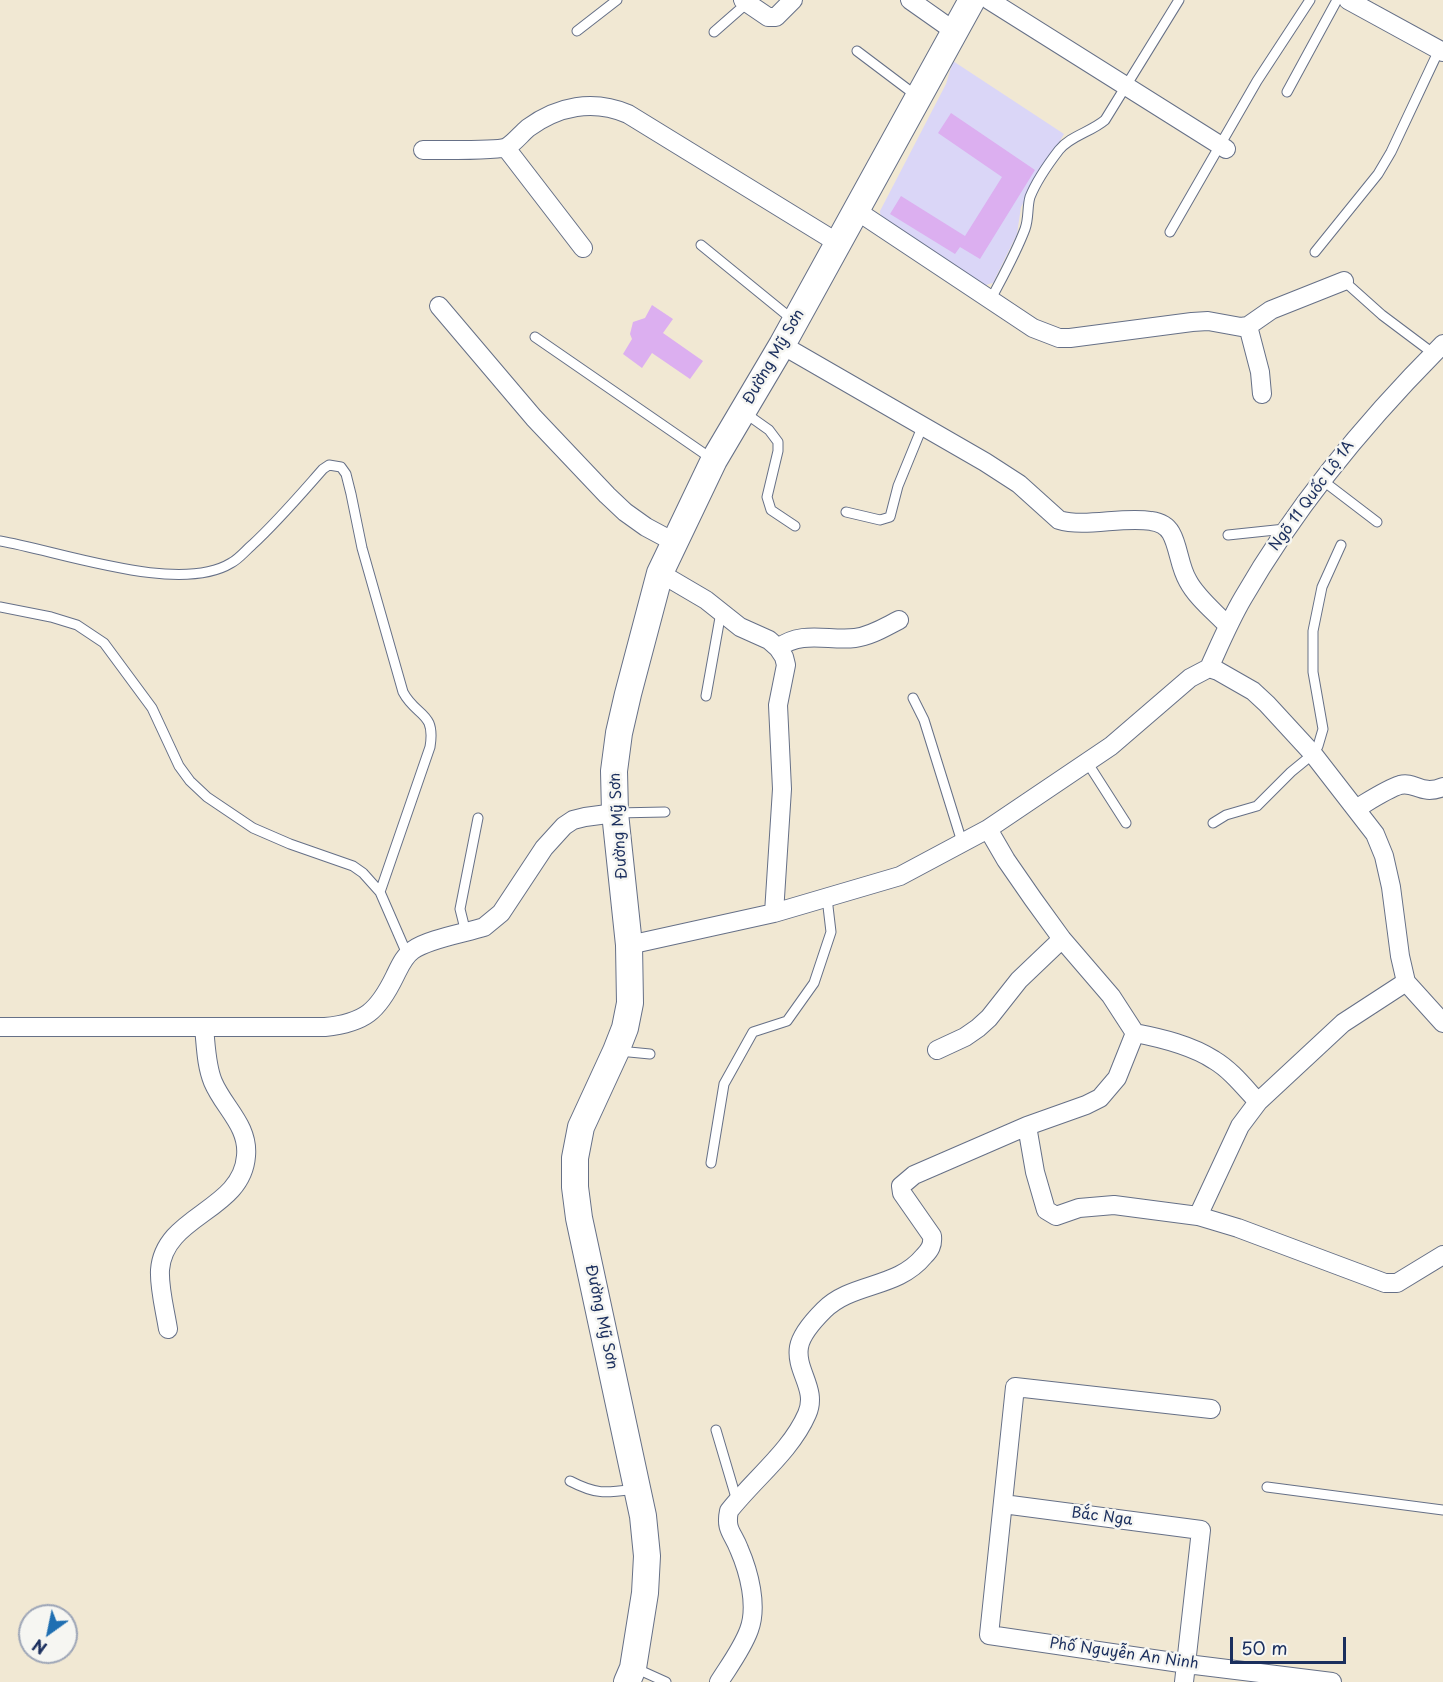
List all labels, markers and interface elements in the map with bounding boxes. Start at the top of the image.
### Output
street label: Đường Mỹ Sơn [740,306,808,408]
street label: Ngõ 11 Quốc Lộ 1A [1266,437,1358,555]
street label: Đường Mỹ Sơn [606,772,632,880]
street label: Đường Mỹ Sơn [581,1263,621,1371]
street label: Bắc Nga [1070,1504,1134,1530]
north arrow [18,1604,78,1664]
scale bar [1233,1625,1348,1663]
text: N [27,1634,51,1661]
text: 50 m [1241,1634,1288,1661]
street label: Phố Nguyễn An Ninh [1048,1635,1200,1673]

